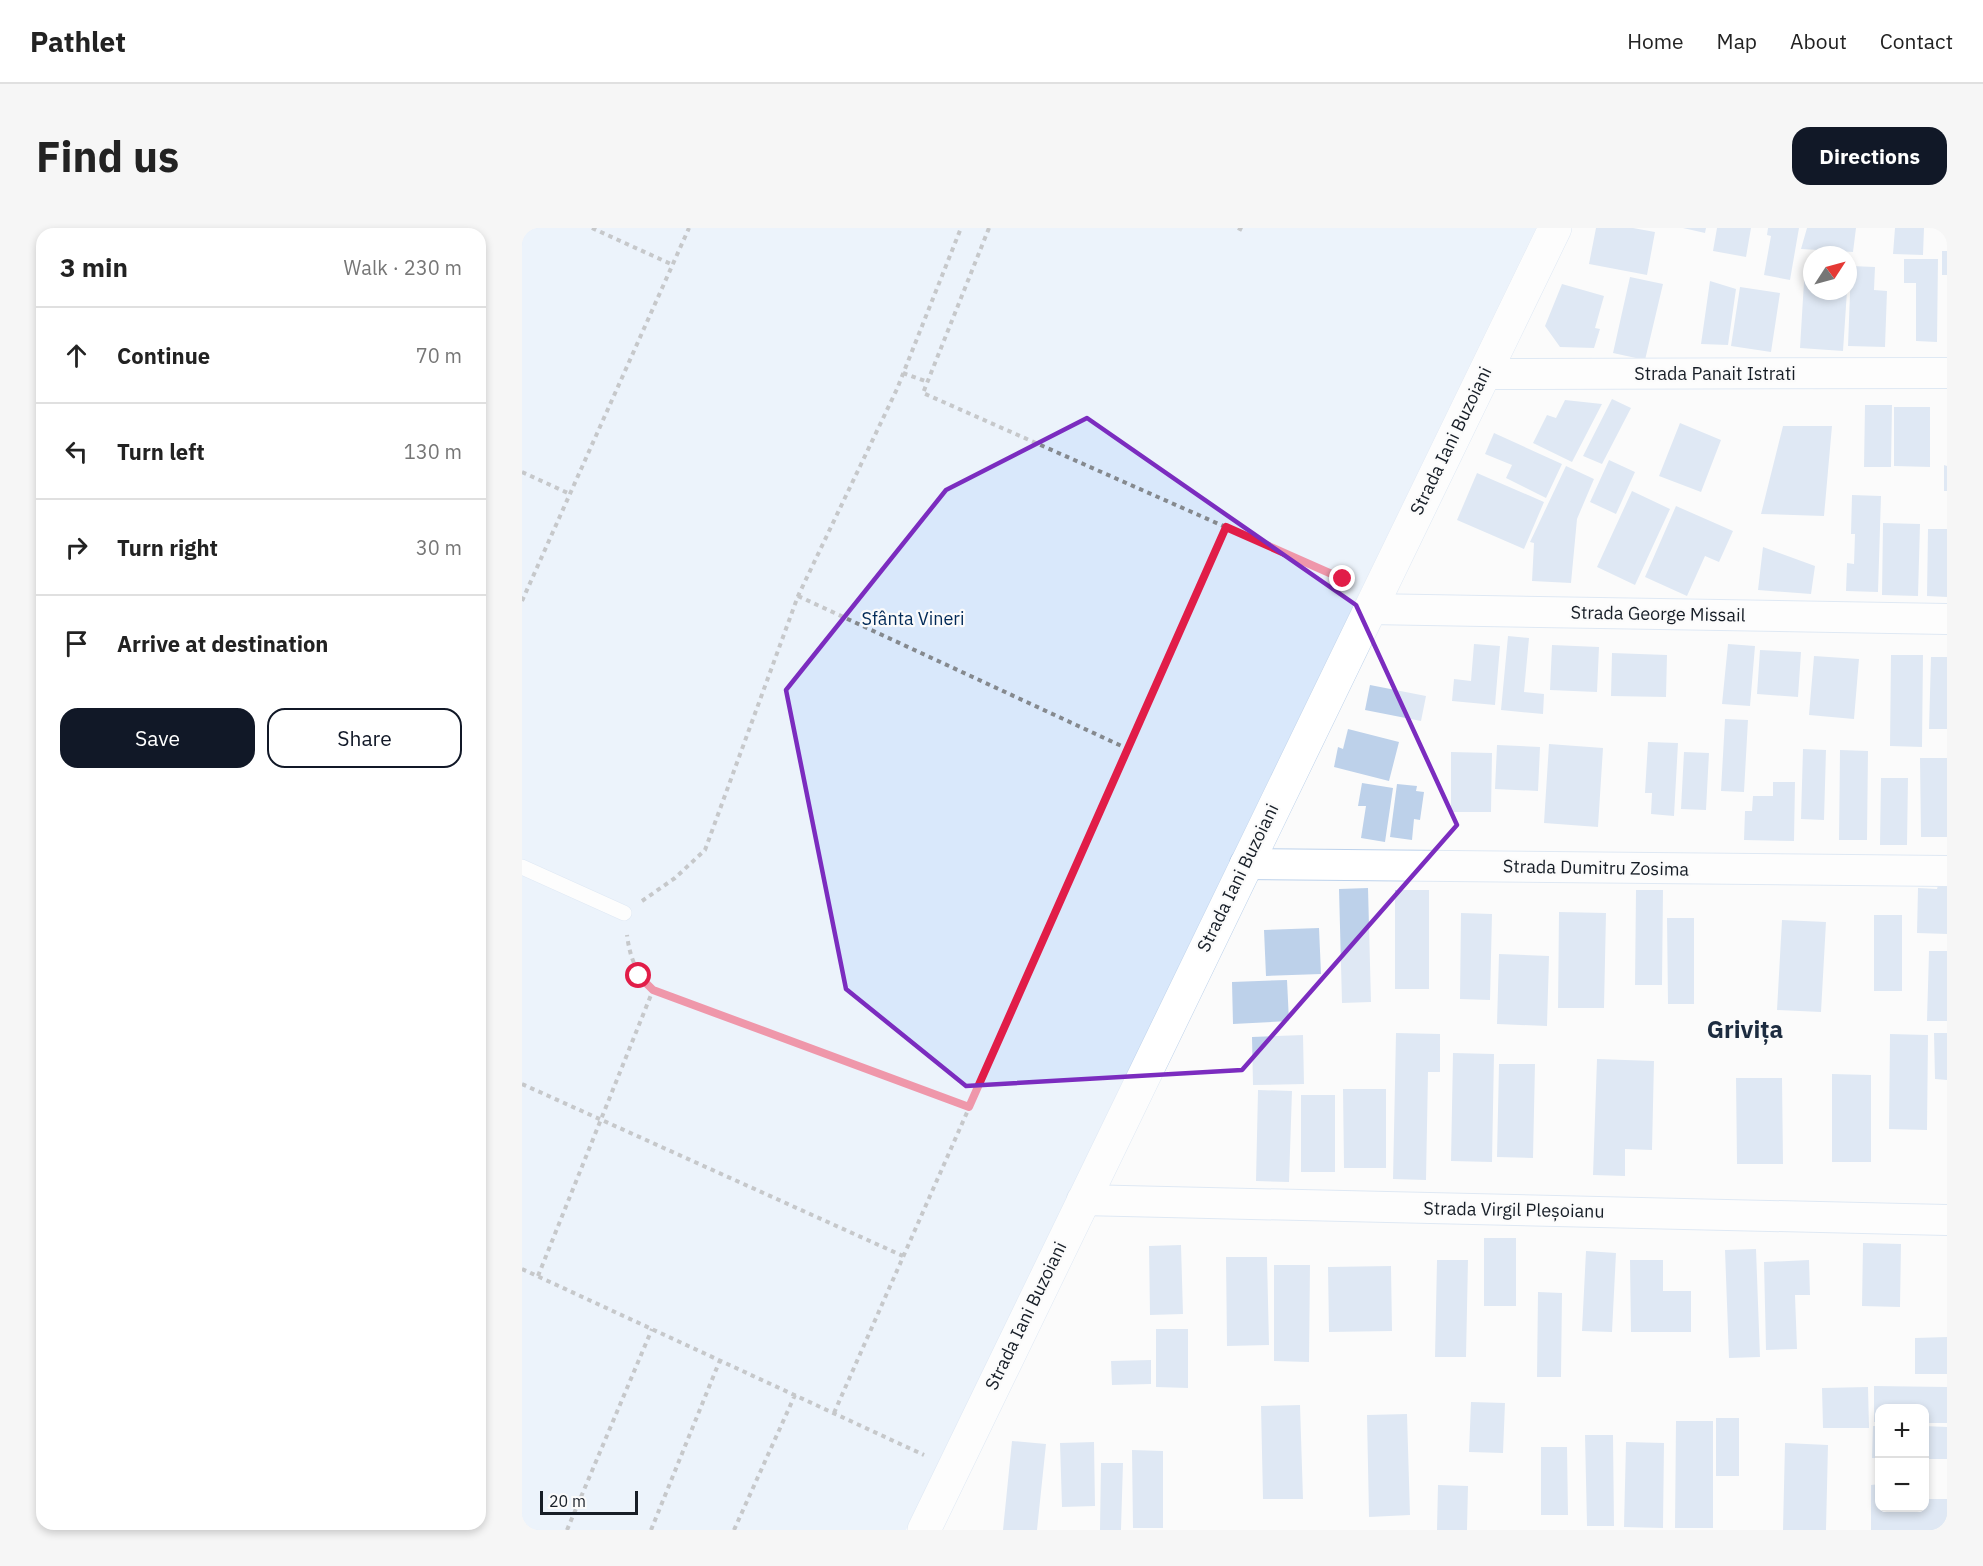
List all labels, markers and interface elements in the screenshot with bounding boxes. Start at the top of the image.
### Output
text: Pathlet [30,23,126,60]
text: Home [1627,27,1684,55]
text: Map [1717,27,1757,55]
text: About [1790,27,1847,55]
text: Contact [1880,27,1953,55]
button: Directions [1792,127,1947,185]
text: Find us [36,129,179,184]
north arrow [1803,246,1857,300]
text: 3 min [60,250,128,284]
text: Walk · 230 m [344,254,462,281]
icon: ahead [60,339,93,372]
text: Continue [117,341,210,370]
text: 70 m [416,342,462,369]
street label: Strada Panait Istrati [1634,362,1796,385]
street label: Strada Iani Buzoiani [1405,363,1496,519]
icon: left [60,435,93,468]
text: Turn left [117,437,205,466]
text: 130 m [404,438,462,465]
icon: right [60,531,93,564]
text: Turn right [117,533,218,562]
text: 30 m [416,534,462,561]
route end [1329,565,1355,591]
street label: Strada George Missail [1570,600,1746,627]
park label: Sfânta Vineri [862,607,964,630]
icon: arrive [60,627,93,660]
text: Arrive at destination [117,629,328,658]
button: Save [60,708,255,768]
button: Share [267,708,462,768]
street label: Strada Iani Buzoiani [1192,800,1283,956]
street label: Strada Dumitru Zosima [1503,854,1690,881]
route start [625,962,651,988]
district label: Grivița [1707,1013,1783,1045]
street label: Strada Virgil Pleșoianu [1423,1196,1605,1223]
street label: Strada Iani Buzoiani [980,1238,1071,1394]
map controls [1875,1404,1929,1512]
button: + [1875,1404,1929,1458]
button: − [1875,1458,1929,1512]
scale bar [540,1488,638,1516]
text: 20 m [549,1491,586,1511]

